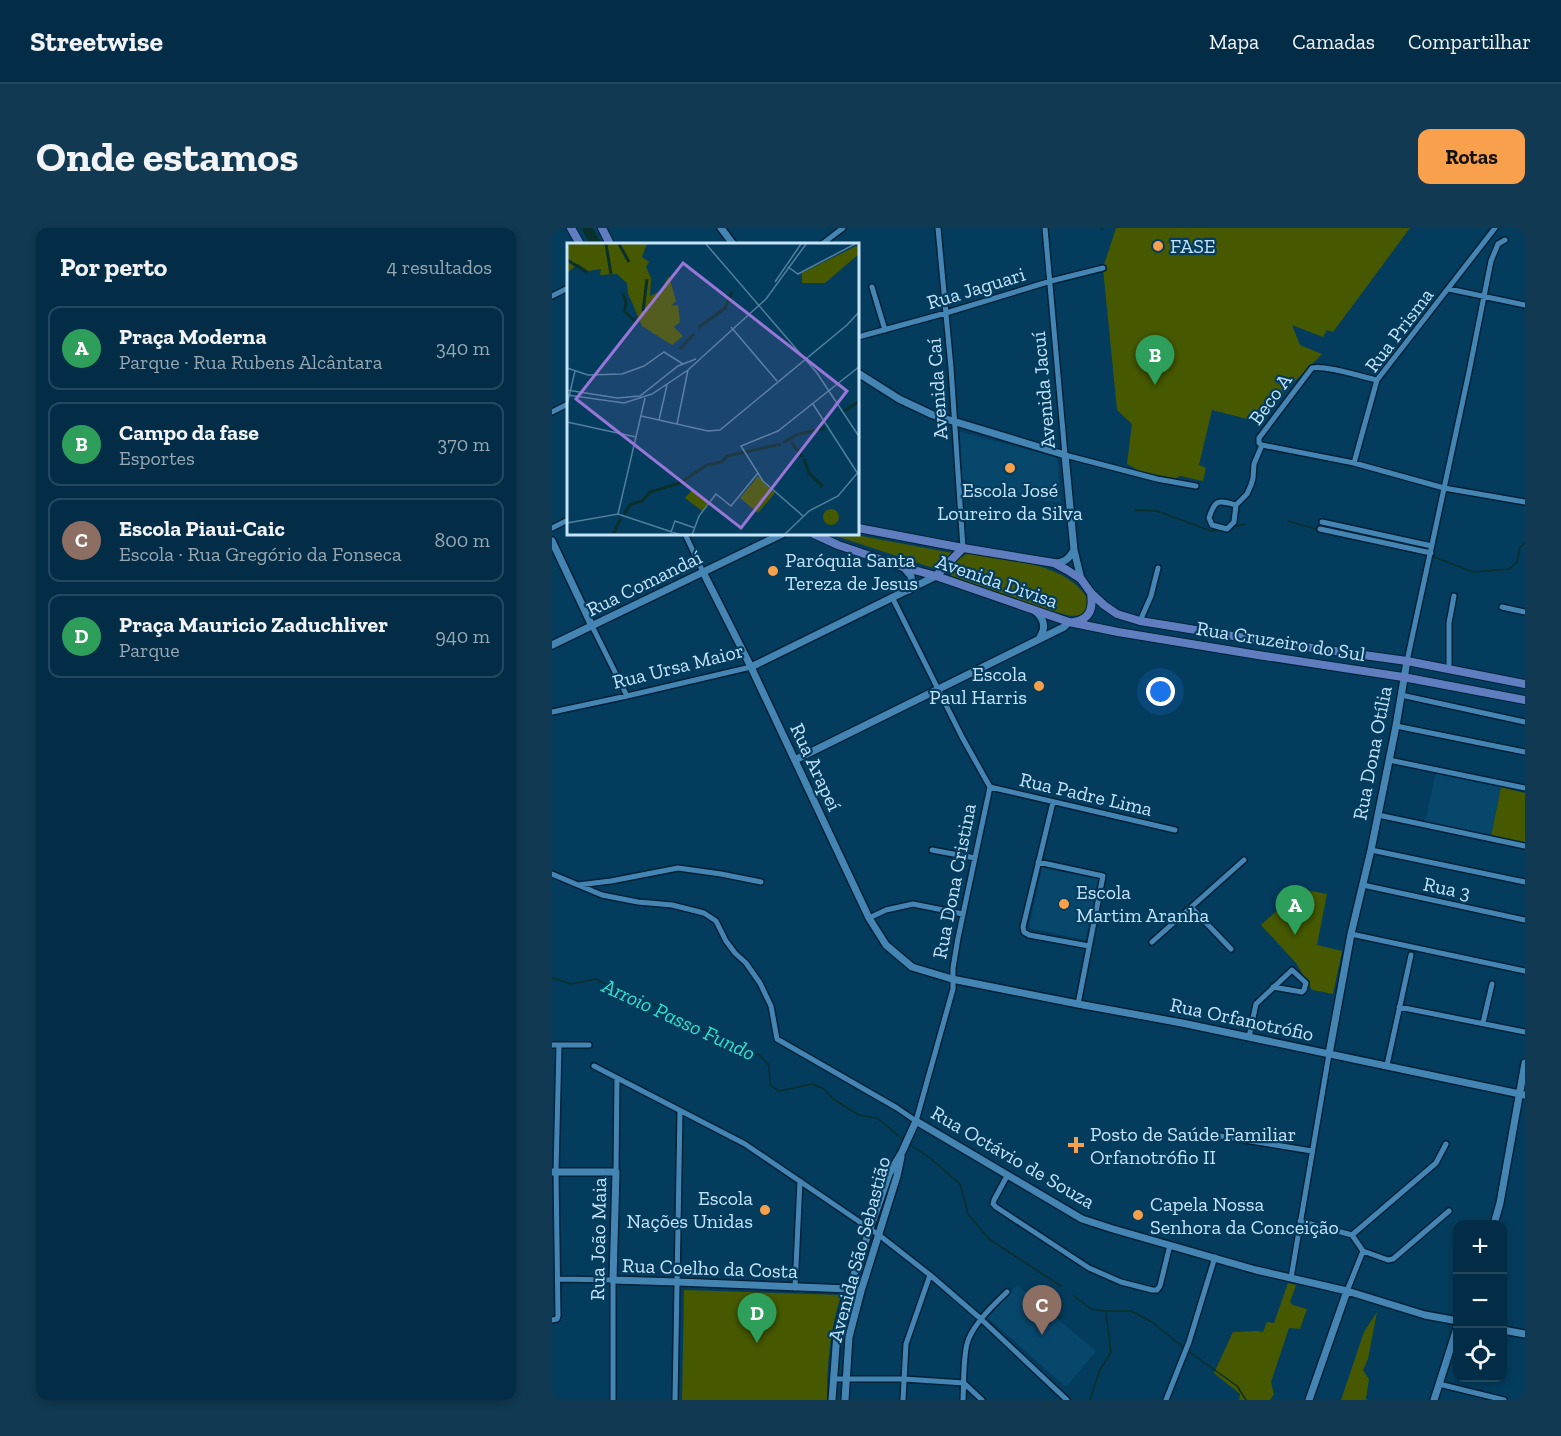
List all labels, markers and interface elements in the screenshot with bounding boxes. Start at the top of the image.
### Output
text: Streetwise [30,25,163,58]
text: Mapa [1209,29,1259,54]
text: Camadas [1292,29,1375,54]
text: Compartilhar [1408,29,1531,54]
button: Rotas [1418,129,1525,184]
text: Onde estamos [36,131,298,182]
place label: FASE [1170,234,1216,258]
marker: FASE [1151,239,1165,253]
inset map [567,243,860,536]
text: Por perto [60,251,167,283]
text: 4 resultados [387,255,492,279]
street label: Rua Jaguari [924,262,1028,314]
street label: Rua Prisma [1360,283,1439,377]
text: Praça Moderna [119,323,267,350]
street label: Avenida Jacuí [1026,330,1060,450]
text: A [75,336,88,360]
text: 340 m [436,336,490,360]
pin: B [1136,336,1174,385]
street label: Avenida Caí [921,337,953,441]
text: Parque · Rua Rubens Alcântara [119,350,383,374]
street label: Beco A [1243,368,1297,429]
text: Campo da fase [119,419,259,446]
text: B [75,432,88,456]
text: 370 m [437,432,490,456]
text: Esportes [119,446,195,470]
marker: Escola José Loureiro da Silva [1003,461,1017,475]
place label: Escola José Loureiro da Silva [937,478,1083,525]
text: Escola Piaui-Caic [119,515,285,542]
text: C [75,528,88,552]
text: 800 m [434,528,490,552]
text: Escola · Rua Gregório da Fonseca [119,542,402,566]
street label: Rua Comandaí [582,545,706,621]
place label: Paróquia Santa Tereza de Jesus [785,548,918,595]
street label: Avenida Divisa [933,549,1061,613]
marker: Paróquia Santa Tereza de Jesus [766,564,780,578]
text: Praça Mauricio Zaduchliver [119,611,388,638]
street label: Rua Cruzeiro do Sul [1195,616,1367,666]
text: D [75,624,88,648]
text: 940 m [435,624,490,648]
text: Parque [119,638,180,662]
street label: Rua Ursa Maior [610,638,746,694]
place label: Escola Paul Harris [929,662,1027,709]
your location [1146,677,1175,706]
marker: Escola Paul Harris [1032,679,1046,693]
street label: Rua Dona Otília [1347,684,1397,822]
street label: Rua Arapeí [785,719,847,815]
street label: Rua Padre Lima [1017,767,1155,821]
street label: Rua Dona Cristina [927,801,981,961]
street label: Rua 3 [1421,871,1473,905]
place label: Escola Martim Aranha [1076,880,1209,927]
pin: A [1276,886,1314,935]
marker: Escola Martim Aranha [1057,897,1071,911]
water label: Arroio Passo Fundo [598,972,760,1065]
street label: Rua Orfanotrófio [1168,992,1316,1046]
street label: Rua Octávio de Souza [927,1100,1099,1214]
place label: Posto de Saúde Familiar Orfanotrófio II [1090,1122,1296,1169]
marker: Posto de Saúde Familiar Orfanotrófio II [1067,1136,1085,1154]
street label: Avenida São Sebastião [823,1154,895,1344]
street label: Rua João Maia [585,1177,611,1301]
place label: Escola Nações Unidas [627,1186,753,1233]
place label: Capela Nossa Senhora da Conceição [1150,1192,1339,1239]
marker: Escola Nações Unidas [758,1203,772,1217]
marker: Capela Nossa Senhora da Conceição [1131,1208,1145,1222]
map controls [1453,1220,1507,1382]
button: + [1453,1220,1507,1274]
street label: Rua Coelho da Costa [622,1253,799,1283]
button: − [1453,1274,1507,1328]
pin: C [1022,1286,1062,1335]
pin: D [738,1294,776,1343]
button: locate [1453,1328,1507,1382]

